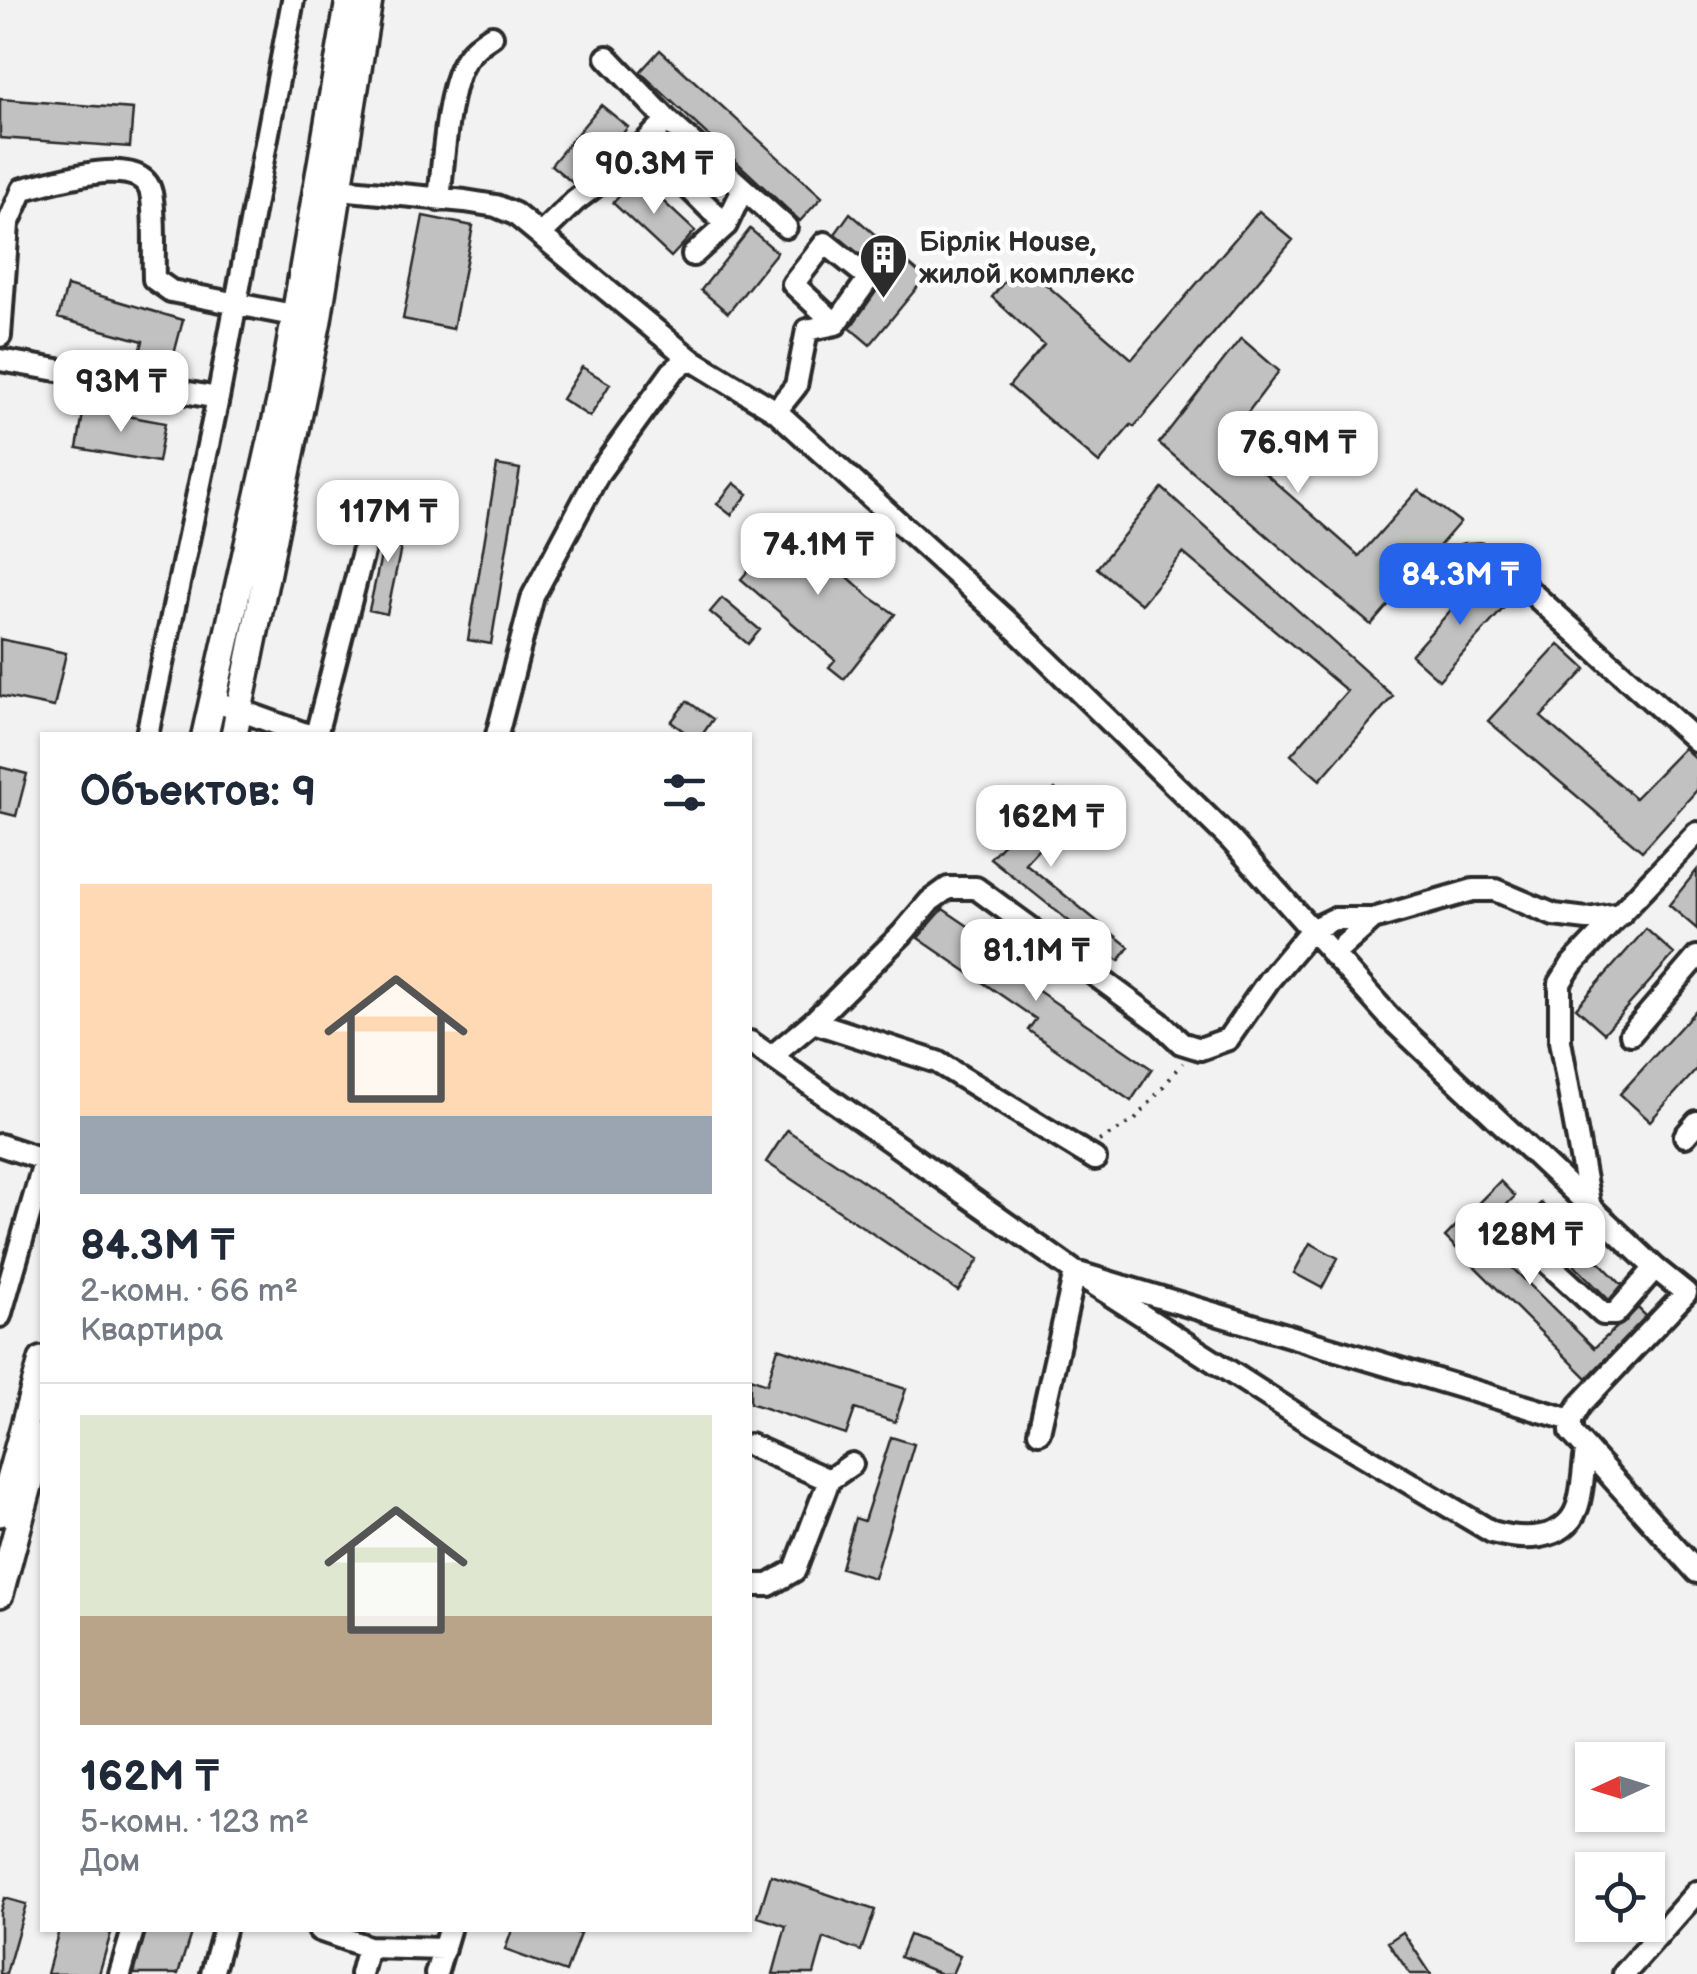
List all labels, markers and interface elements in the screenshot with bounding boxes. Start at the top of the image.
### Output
pin: 90.3M ₸ [562,132,746,217]
text: 90.3M ₸ [595,145,713,184]
place label: Бірлік House, жилой комплекс [919,226,1135,291]
building icon: Бірлік House, жилой комплекс [858,232,910,300]
pin: 93M ₸ [51,350,191,435]
text: 93M ₸ [75,363,167,402]
pin: 76.9M ₸ [1206,411,1390,496]
text: 76.9M ₸ [1240,424,1356,463]
pin: 117M ₸ [307,480,469,565]
text: 117M ₸ [339,493,437,532]
pin: 74.1M ₸ [726,513,910,598]
text: 74.1M ₸ [763,526,873,565]
pin: 84.3M ₸ [1368,543,1552,628]
text: 84.3M ₸ [1401,556,1519,595]
icon: filters [657,765,712,820]
text: Объектов: 9 [80,767,316,818]
pin: 162M ₸ [970,785,1132,870]
text: 162M ₸ [998,798,1104,837]
pin: 81.1M ₸ [944,919,1128,1004]
text: 81.1M ₸ [983,932,1089,971]
icon: home [306,949,486,1129]
pin: 128M ₸ [1449,1203,1611,1288]
text: 128M ₸ [1477,1216,1583,1255]
text: 84.3M ₸ [80,1221,234,1272]
text: 2-комн. · 66 m² [80,1272,298,1311]
text: Квартира [80,1311,223,1350]
icon: home [306,1480,486,1660]
north arrow [1575,1742,1665,1832]
map controls [1575,1742,1665,1942]
text: 162M ₸ [80,1752,219,1803]
text: 5-комн. · 123 m² [80,1803,309,1842]
text: Дом [80,1842,140,1881]
button: locate [1575,1852,1665,1942]

